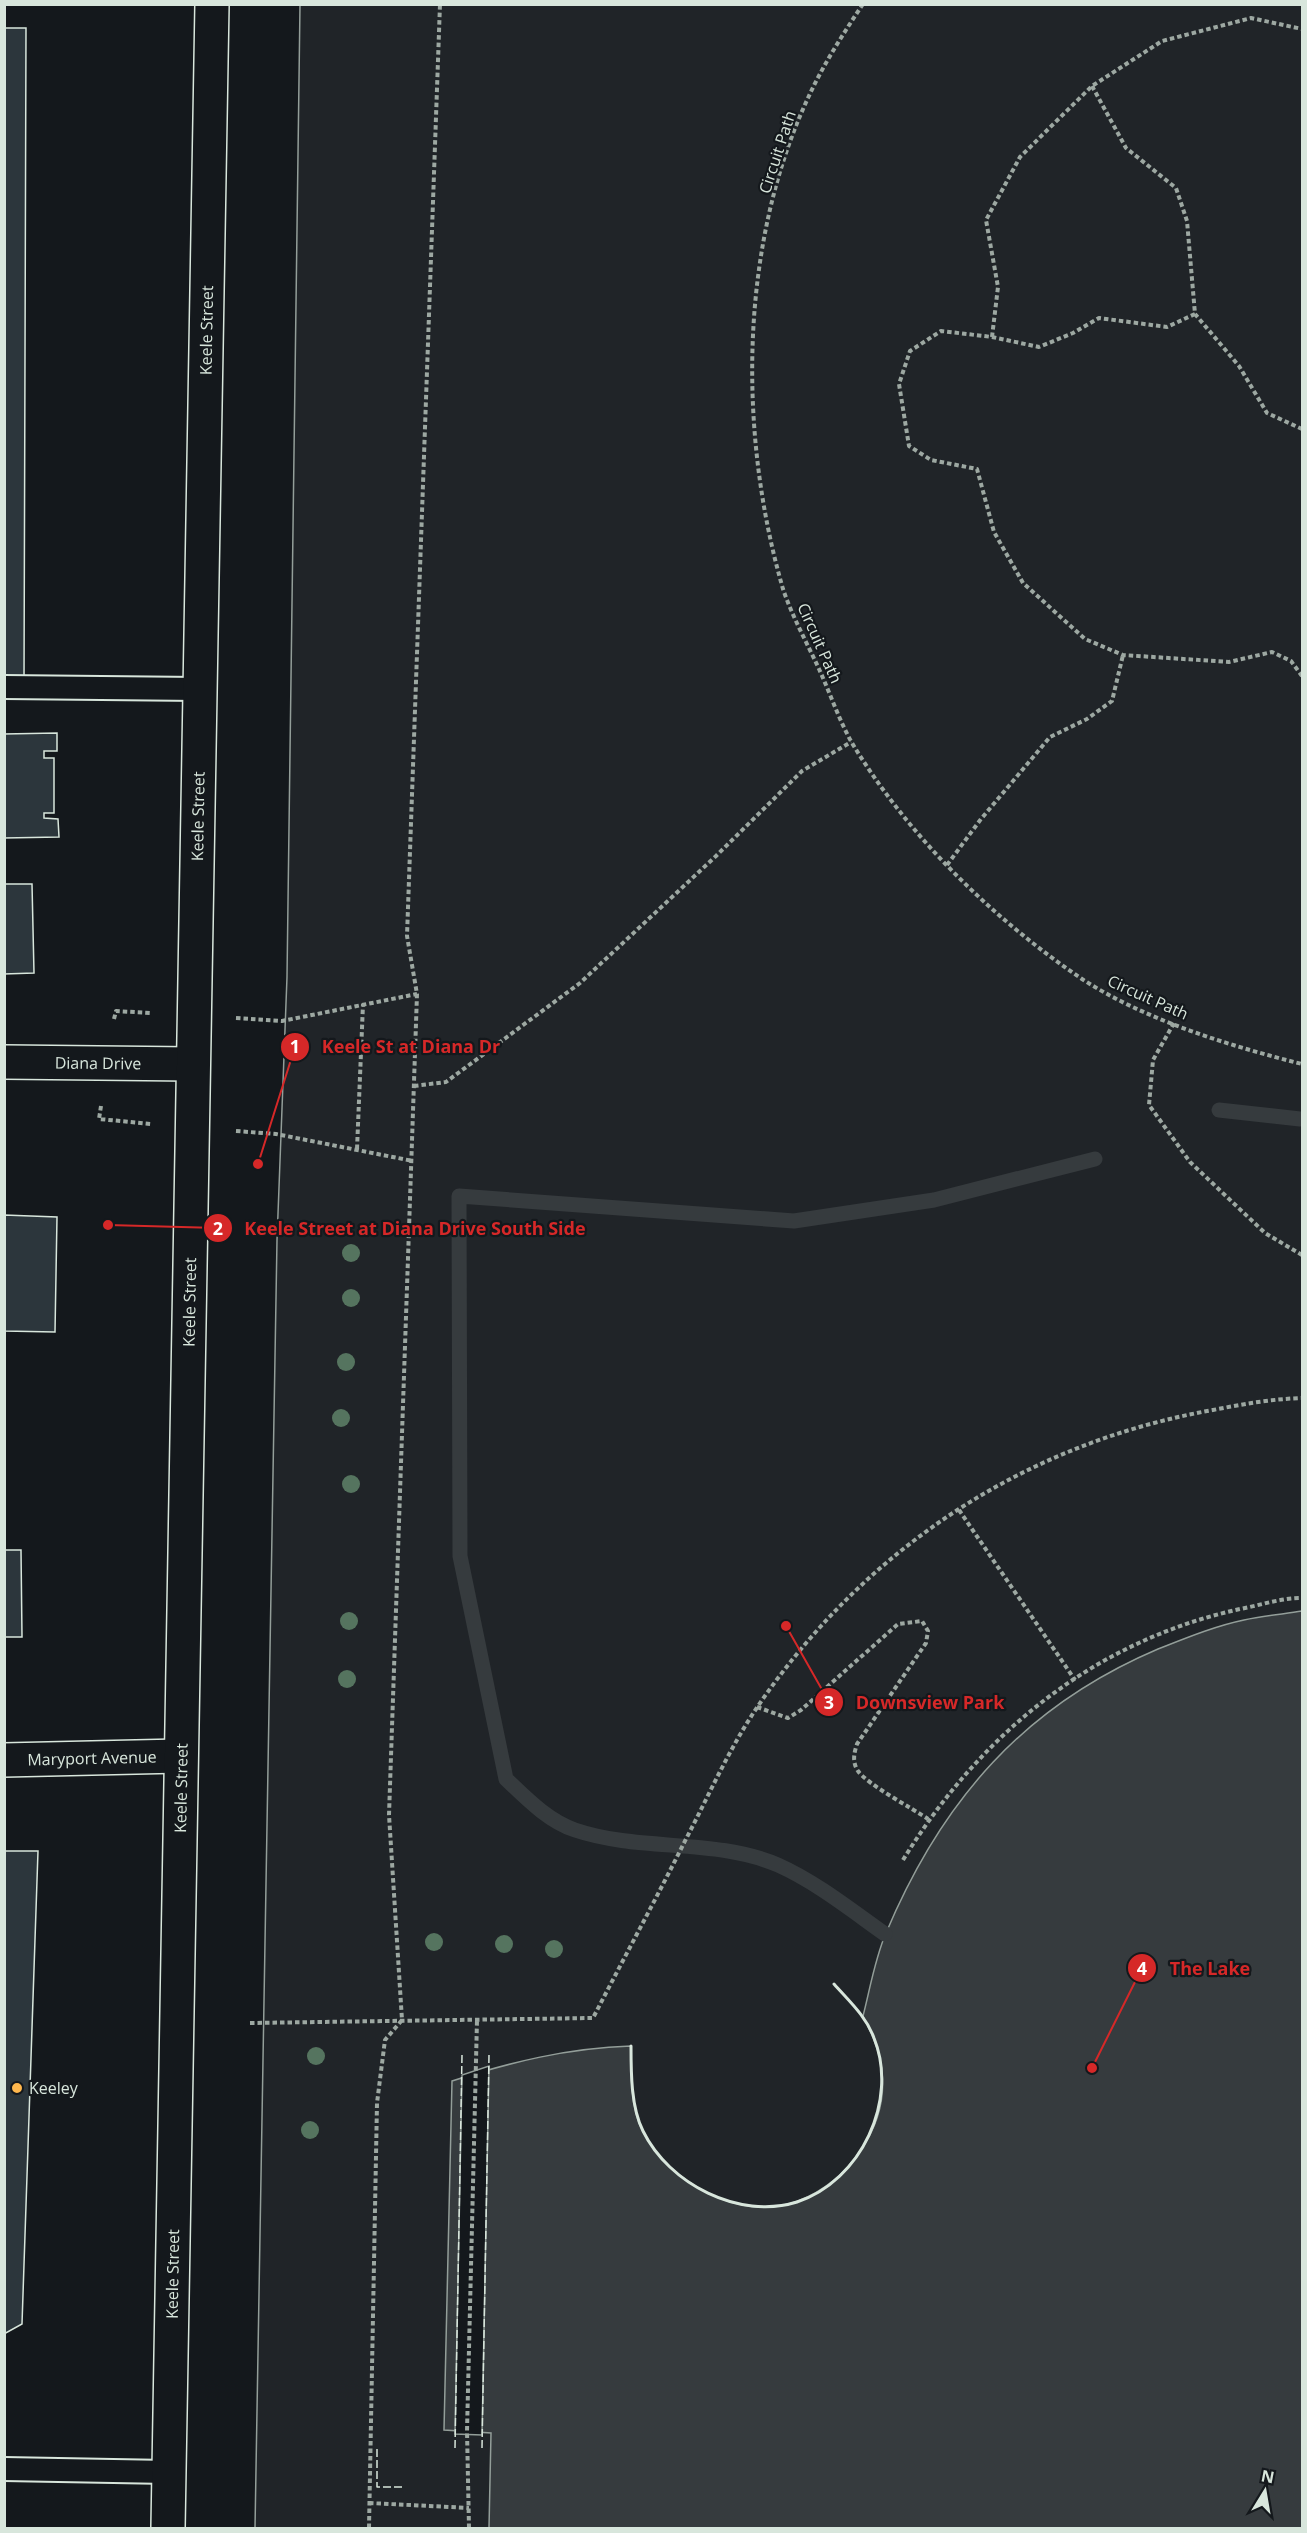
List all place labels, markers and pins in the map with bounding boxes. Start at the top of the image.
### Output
callout: Keele St at Diana Dr [280,1029,512,1065]
callout: Keele Street at Diana Drive South Side [203,1210,598,1246]
callout: Downsview Park [814,1684,1017,1720]
callout: The Lake [1127,1950,1262,1986]
place label: Keeley [29,2077,79,2099]
marker: Keeley [10,2081,24,2095]

